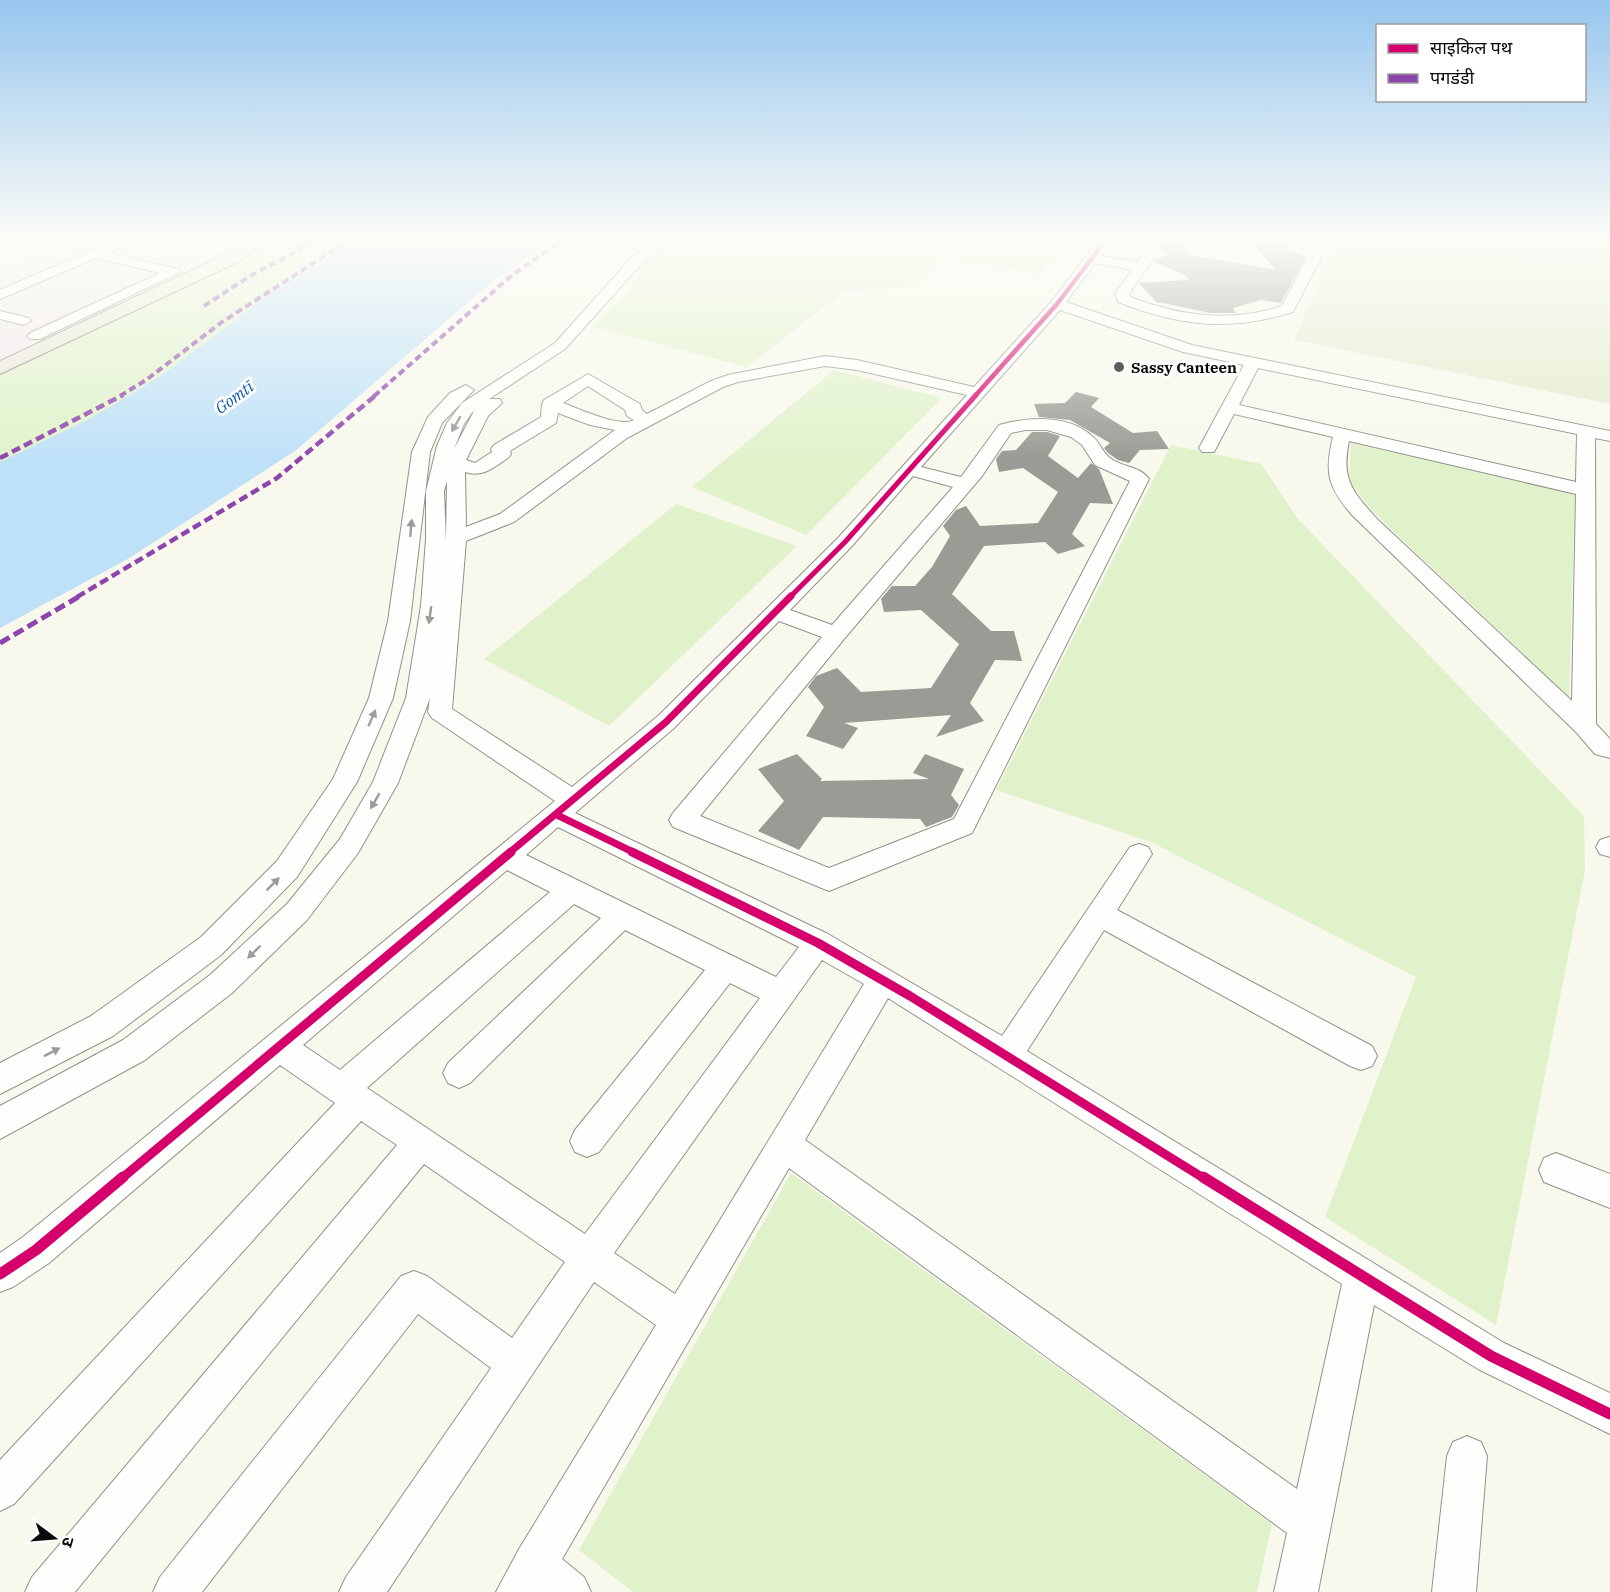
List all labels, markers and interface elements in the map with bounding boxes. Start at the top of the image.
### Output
legend [1376,24,1586,102]
text: साइकिल पथ [1430,36,1513,59]
text: पगडंडी [1430,66,1475,89]
place label: Sassy Canteen [1131,358,1237,377]
marker: Sassy Canteen [1112,360,1126,374]
water label: Gomtī [211,376,258,418]
one-way arrow [452,416,462,433]
one-way arrow [406,518,416,537]
one-way arrow [426,606,435,625]
one-way arrow [368,709,378,727]
one-way arrow [370,793,380,810]
one-way arrow [265,878,279,892]
one-way arrow [247,945,262,958]
one-way arrow [44,1047,61,1057]
north arrow [24,1508,84,1568]
text: उ [57,1535,79,1550]

